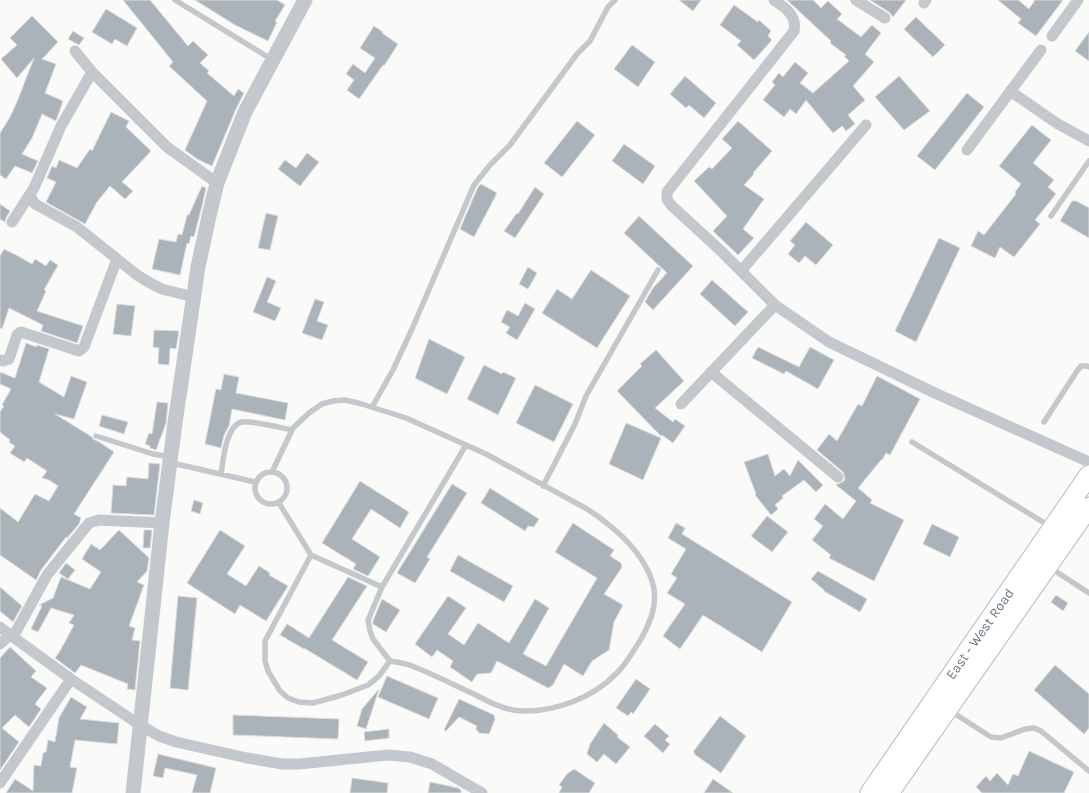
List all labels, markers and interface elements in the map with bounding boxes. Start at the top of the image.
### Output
street label: East - West Road [942,585,1018,683]

